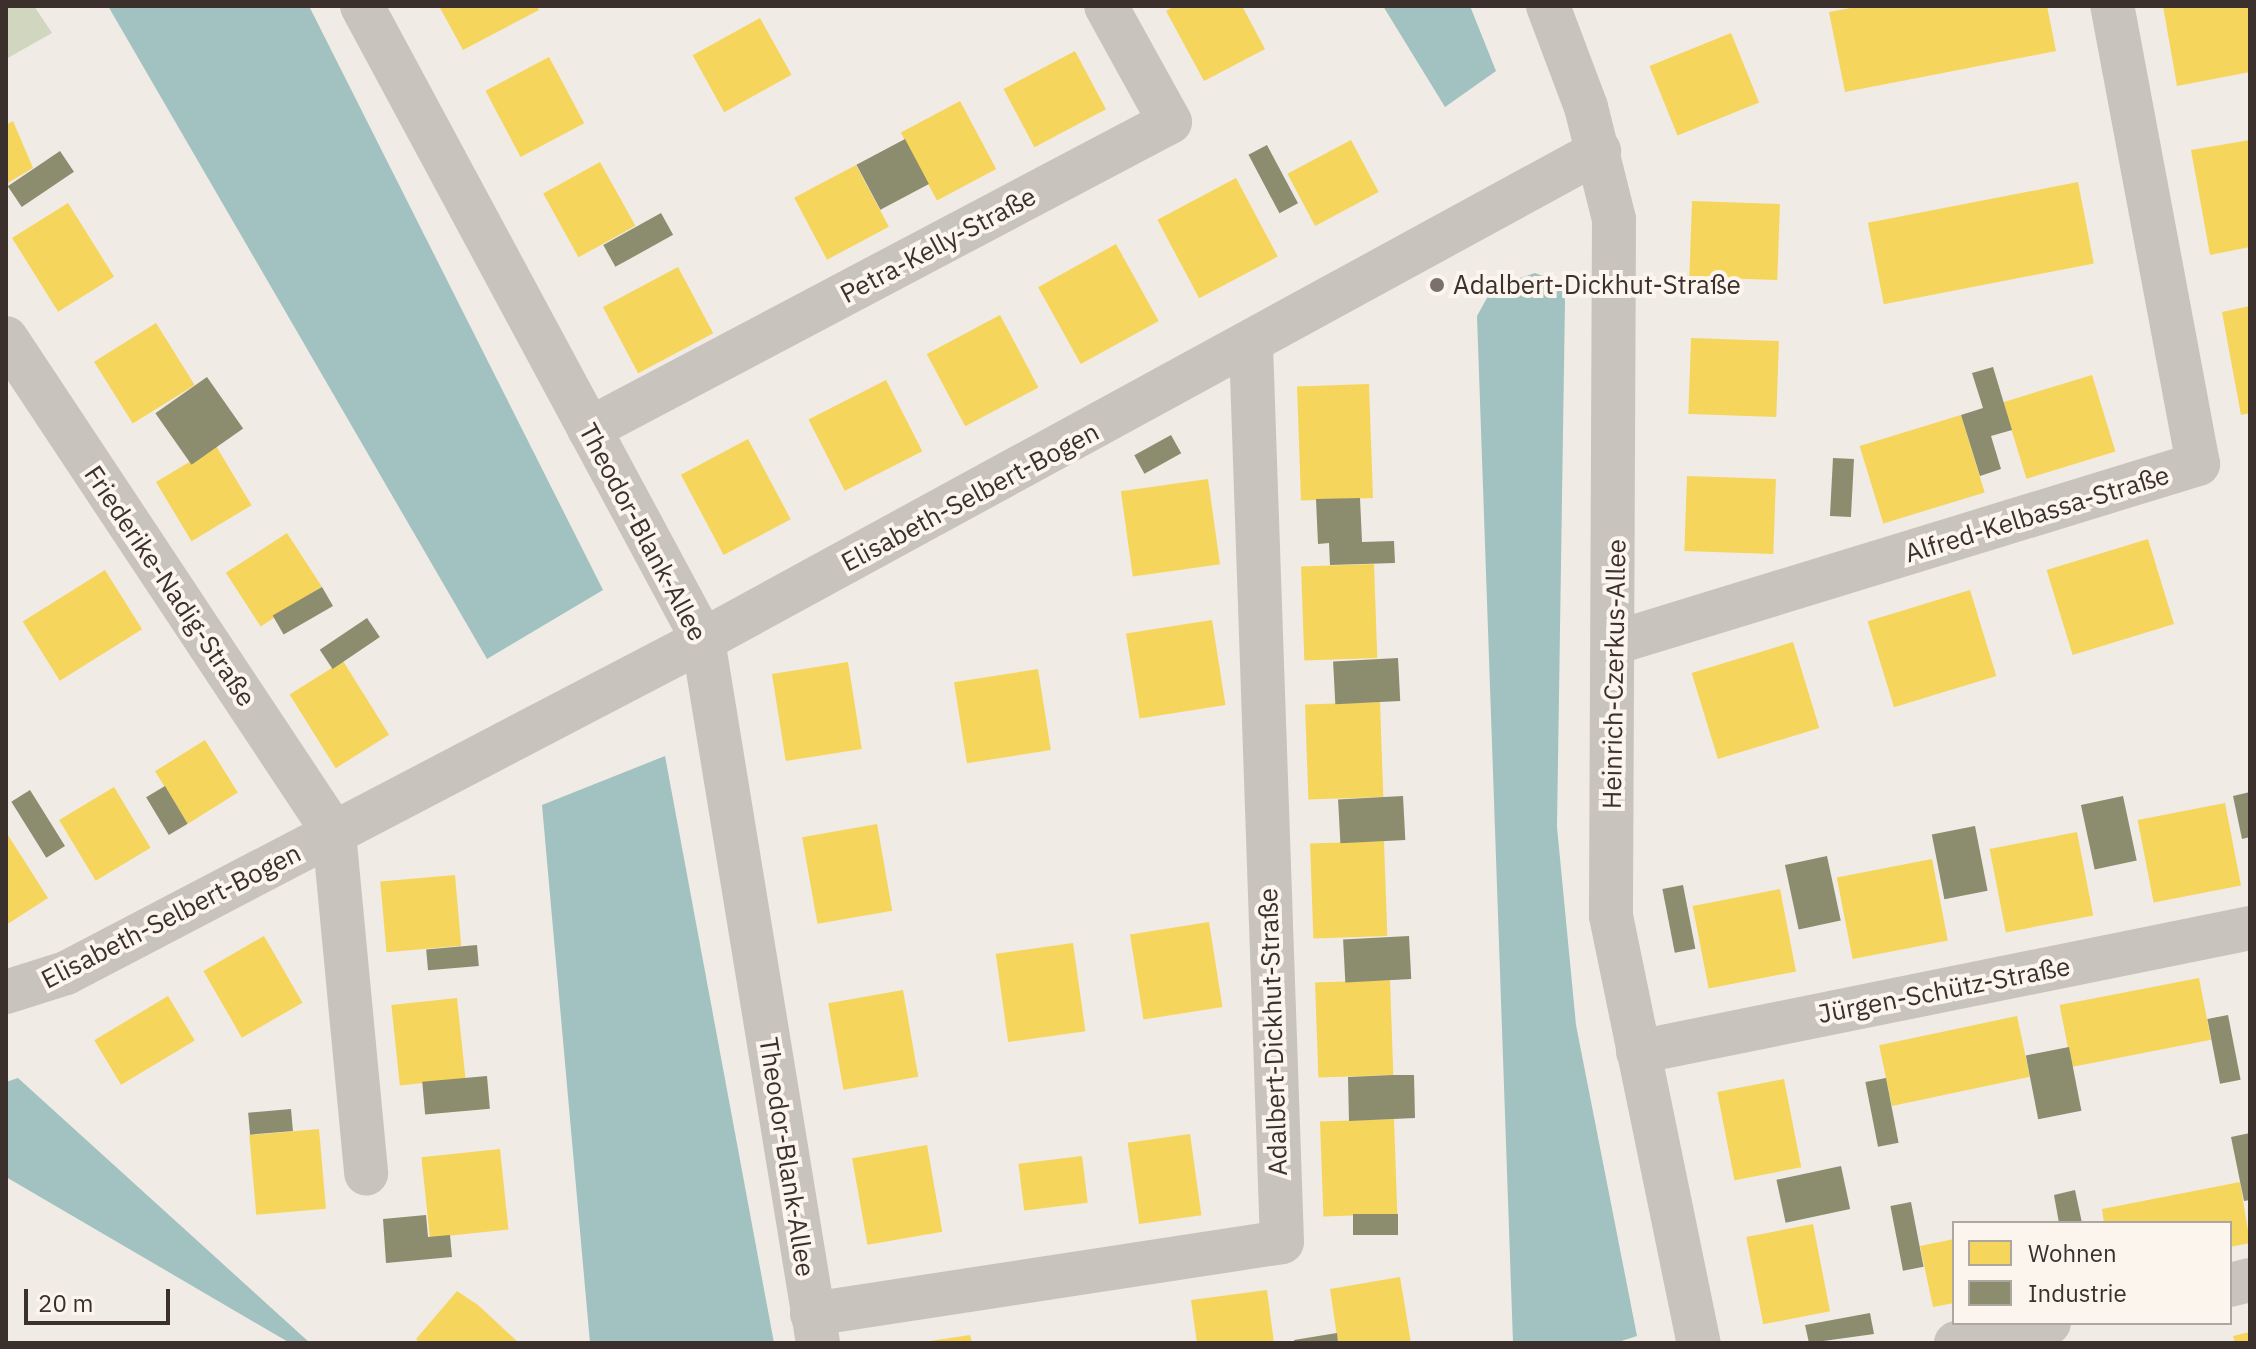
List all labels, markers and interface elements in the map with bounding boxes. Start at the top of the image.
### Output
street label: Petra-Kelly-Straße [835,180,1041,310]
place label: Adalbert-Dickhut-Straße [1453,269,1741,301]
marker: Adalbert-Dickhut-Straße [1428,276,1446,294]
street label: Elisabeth-Selbert-Bogen [836,416,1104,578]
street label: Theodor-Blank-Allee [572,418,714,646]
street label: Alfred-Kelbassa-Straße [1901,459,2173,569]
street label: Friederike-Nadig-Straße [78,460,262,712]
street label: Heinrich-Czerkus-Allee [1596,539,1632,809]
street label: Elisabeth-Selbert-Bogen [36,837,306,995]
street label: Adalbert-Dickhut-Straße [1252,888,1294,1176]
street label: Jürgen-Schütz-Straße [1815,950,2073,1030]
street label: Theodor-Blank-Allee [753,1035,821,1279]
legend [1952,1221,2232,1325]
text: Wohnen [2028,1237,2117,1269]
scale bar [28,1273,174,1323]
text: Industrie [2028,1277,2127,1309]
text: 20 m [38,1287,93,1319]

